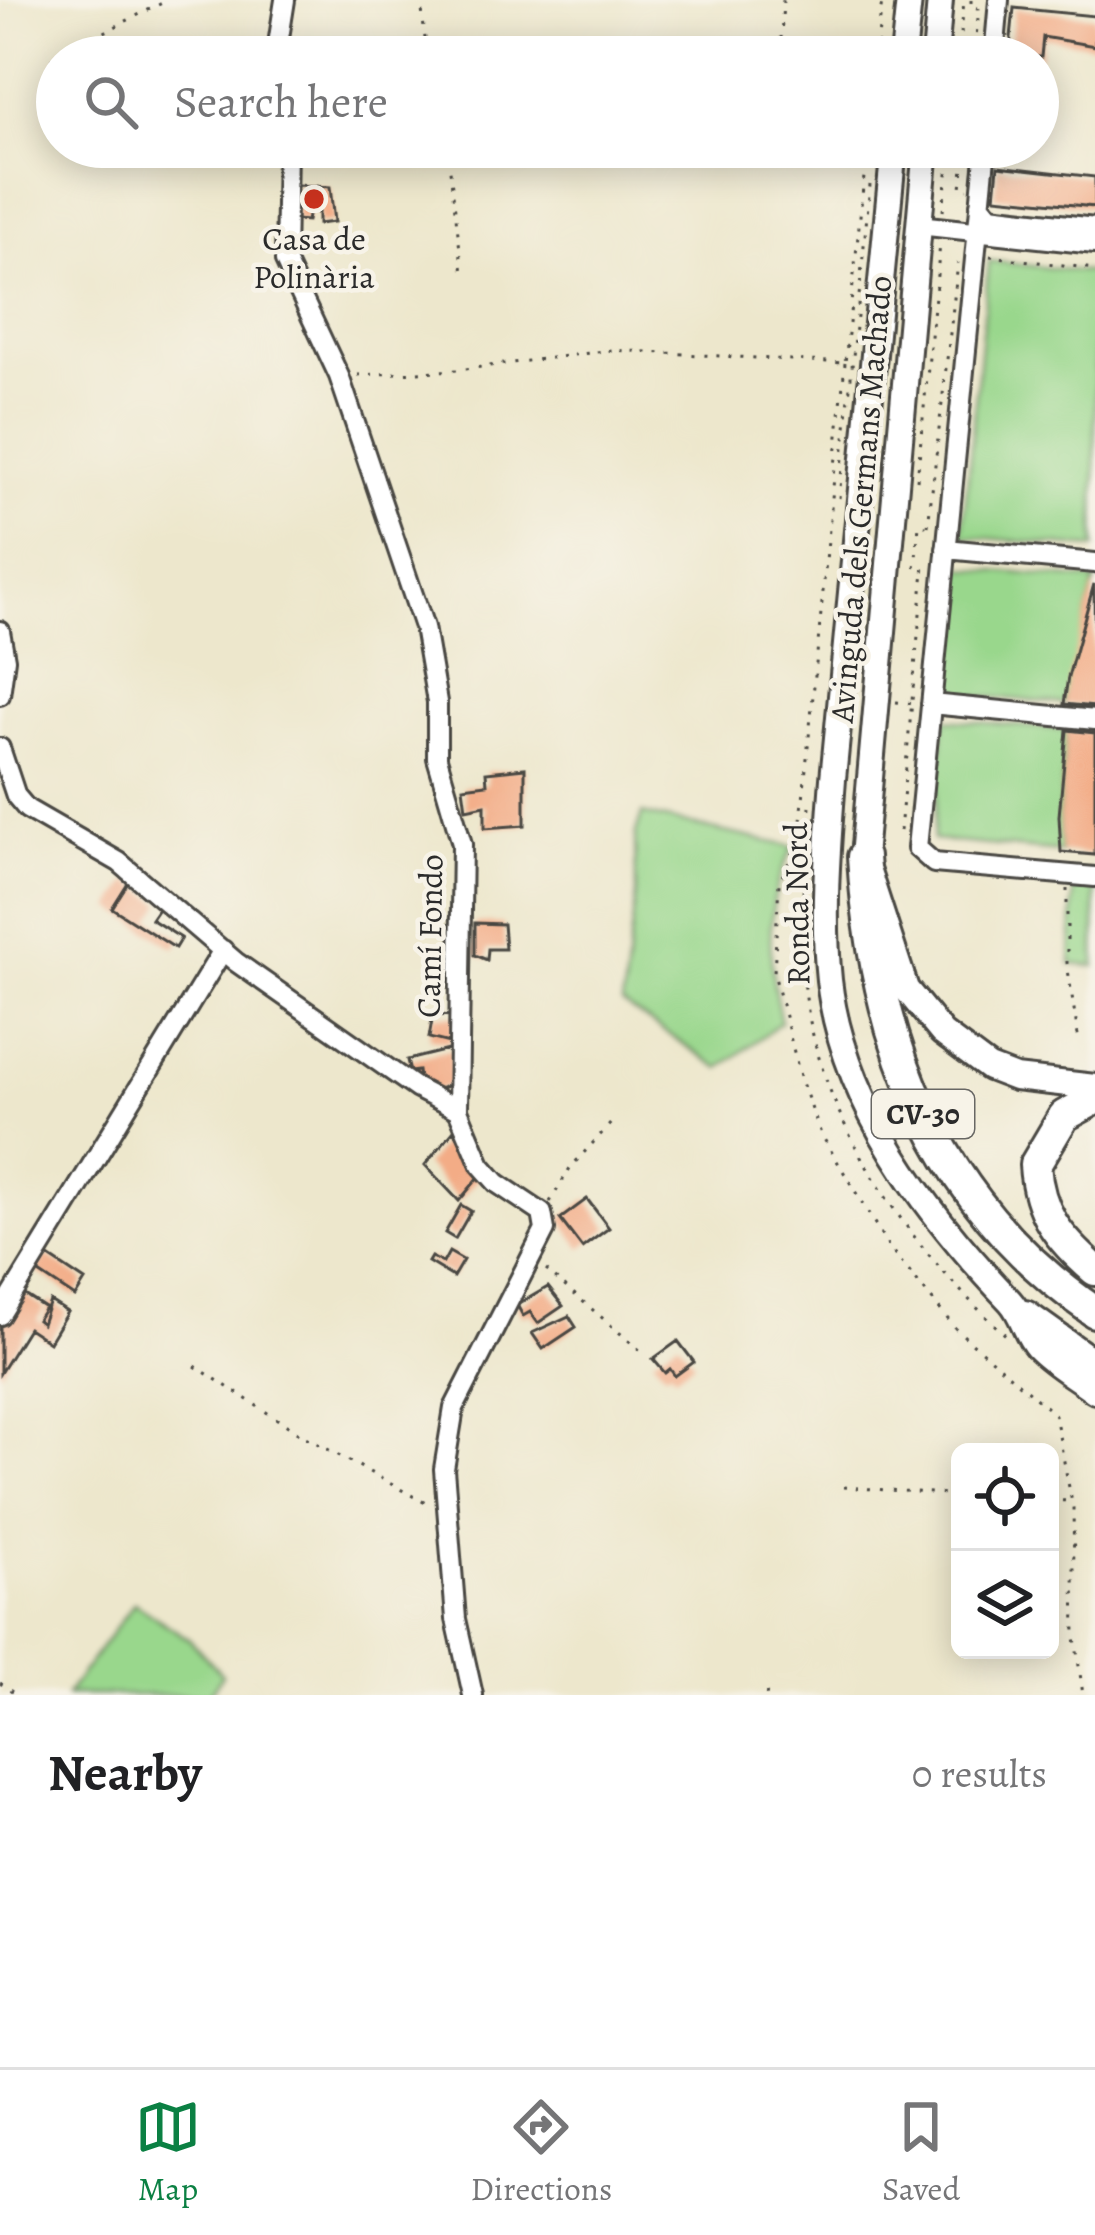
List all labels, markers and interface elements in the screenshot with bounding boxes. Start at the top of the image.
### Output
search box [36,36,1059,168]
icon: search [78,69,144,135]
text: Search here [174,71,388,133]
marker: Casa de Polinària [301,186,327,212]
place label: Casa de Polinària [253,216,375,299]
street label: Avinguda dels Germans Machado [818,274,902,725]
street label: Ronda Nord [773,822,820,986]
street label: Camí Fondo [406,854,453,1018]
road number: CV-30 [872,1090,974,1138]
map controls [951,1443,1059,1659]
button: locate [951,1443,1059,1551]
button: layers [951,1551,1059,1659]
text: Nearby [48,1738,202,1808]
text: 0 results [912,1747,1047,1800]
tab: Map [135,2094,201,2211]
tab: Directions [471,2094,612,2211]
tab: Saved [882,2094,960,2211]

